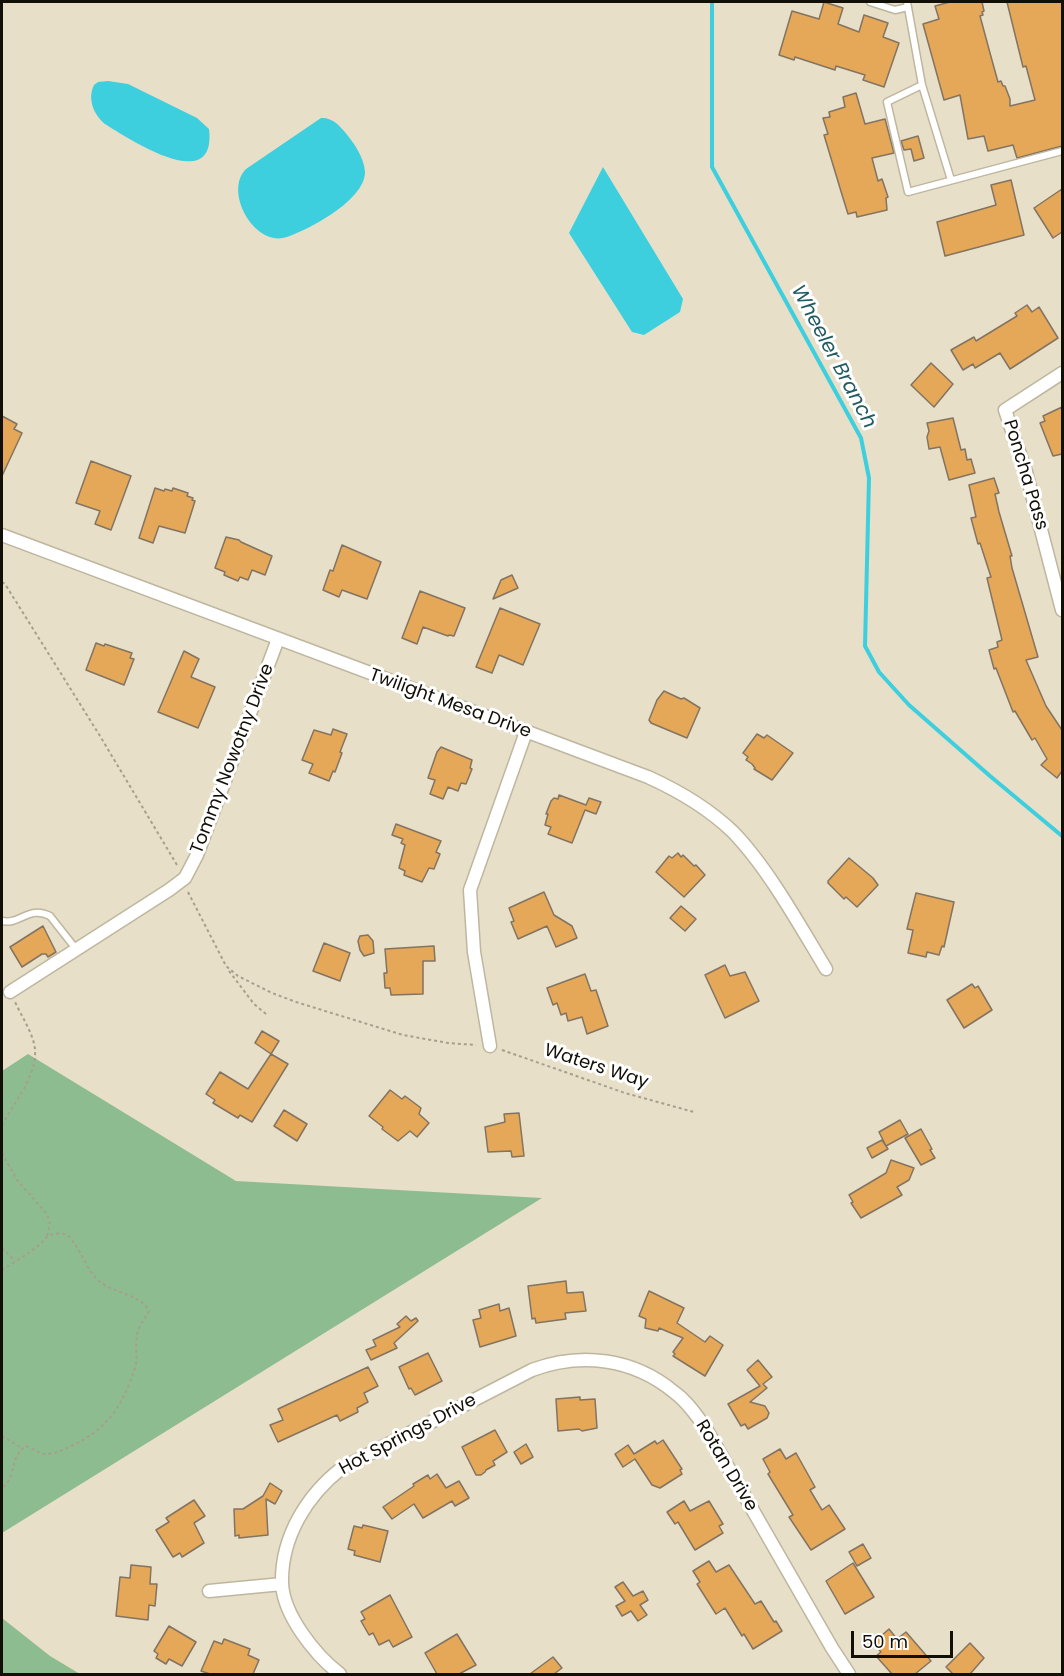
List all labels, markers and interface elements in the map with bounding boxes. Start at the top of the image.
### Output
water label: Wheeler Branch [785,281,881,433]
street label: Poncha Pass [998,417,1052,533]
street label: Tommy Nowotny Drive [187,661,279,857]
street label: Twilight Mesa Drive [366,665,534,743]
street label: Waters Way [541,1040,651,1094]
street label: Hot Springs Drive [336,1390,480,1480]
street label: Rotan Drive [690,1416,762,1516]
scale bar [854,1619,956,1657]
text: 50 m [862,1629,908,1654]

